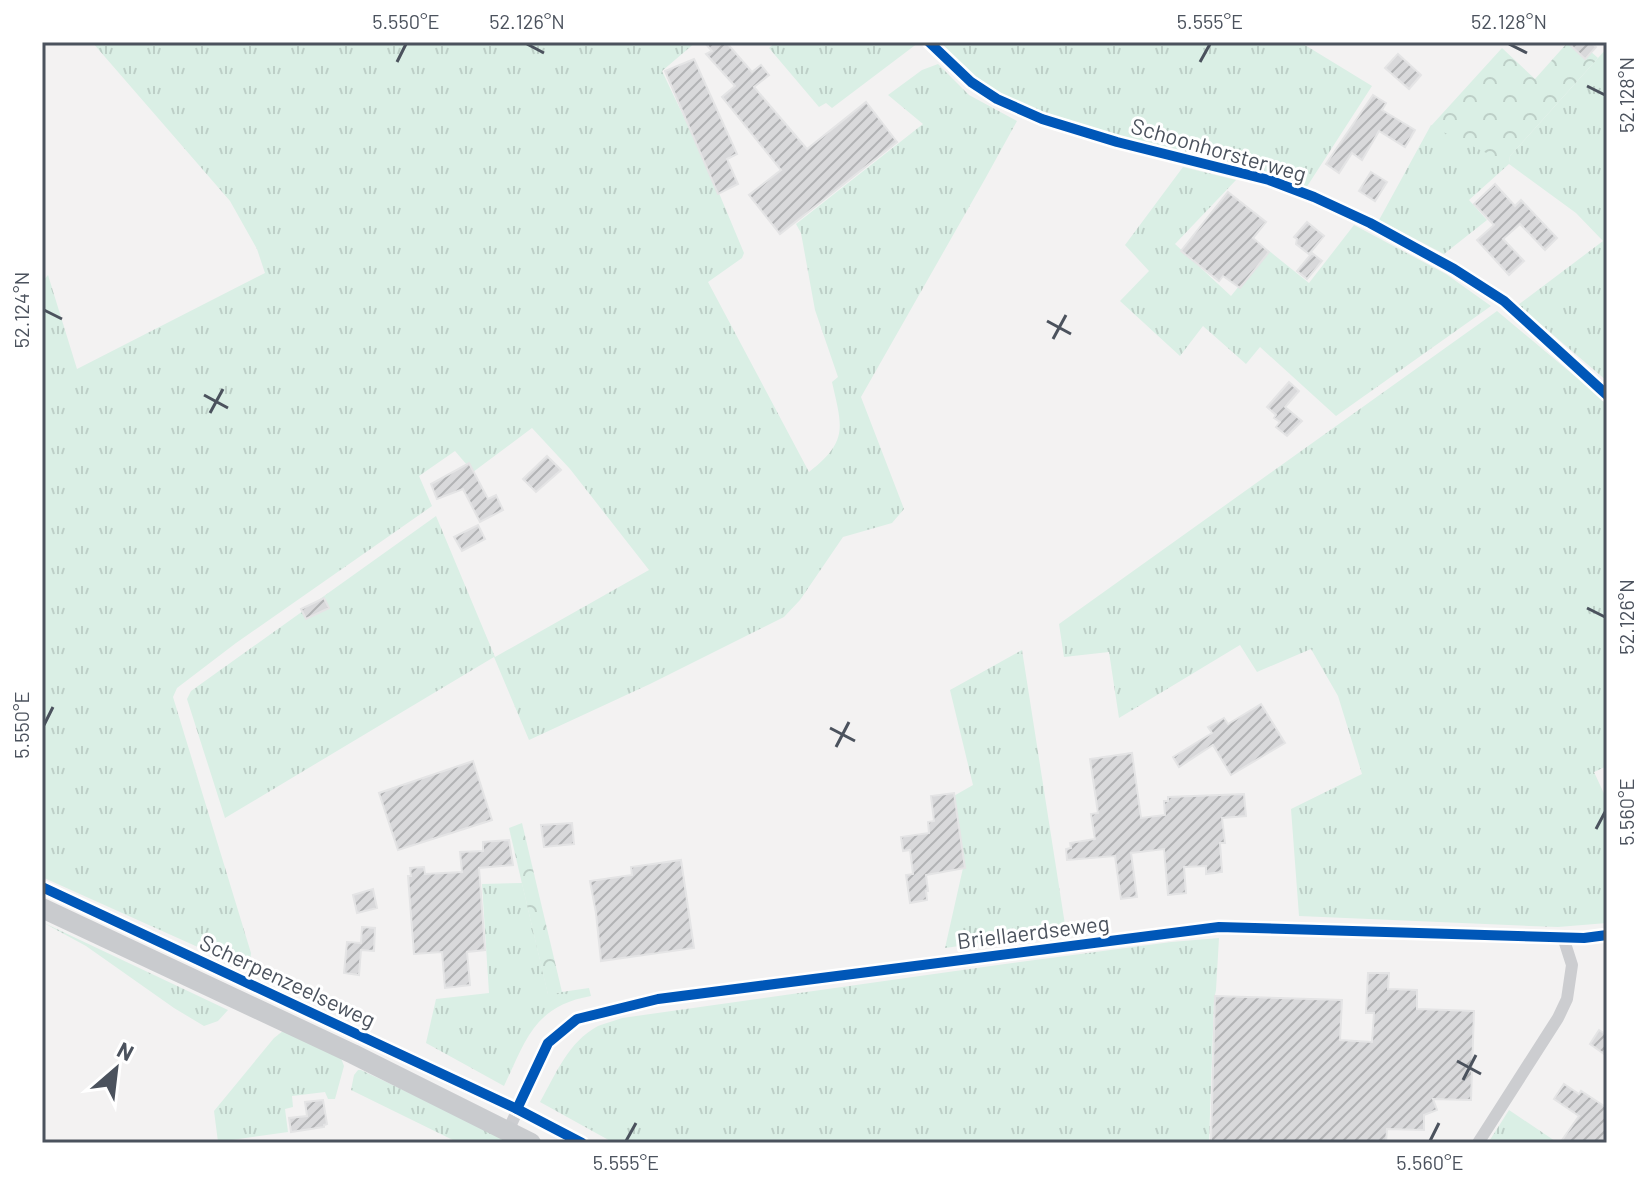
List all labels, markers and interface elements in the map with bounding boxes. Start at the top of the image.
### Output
text: 5.550°E [372,9,440,33]
text: 52.126°N [489,9,565,33]
text: 5.555°E [1177,9,1243,33]
text: 52.128°N [1471,9,1547,33]
text: 52.128°N [1614,57,1638,133]
street label: Schoonhorsterweg [1128,112,1310,186]
text: 52.124°N [9,272,33,348]
text: 52.126°N [1614,579,1638,655]
text: 5.550°E [9,691,33,759]
text: 5.560°E [1614,778,1638,846]
street label: Briellaerdseweg [955,909,1111,953]
street label: Scherpenzeelseweg [196,928,380,1032]
north arrow [76,1029,156,1109]
text: N [113,1036,138,1065]
text: 5.555°E [593,1150,659,1174]
text: 5.560°E [1396,1150,1464,1174]

